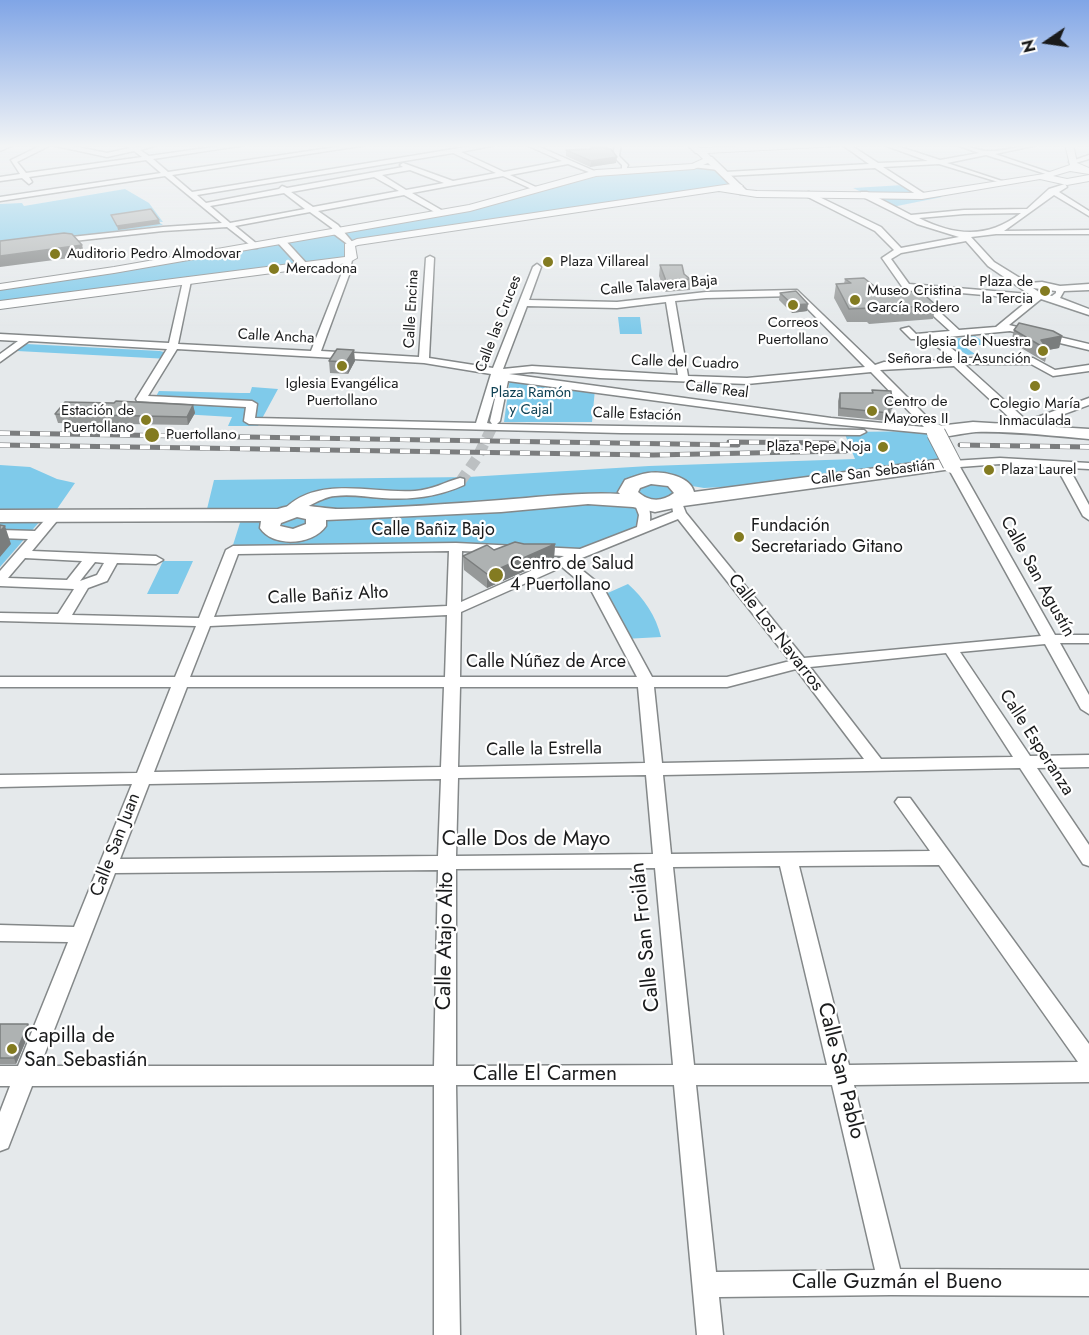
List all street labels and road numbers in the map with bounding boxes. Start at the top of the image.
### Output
street label: Calle Encina [401,269,423,349]
street label: Calle Talavera Baja [600,272,718,300]
street label: Calle las Cruces [472,273,526,375]
street label: Calle Ancha [237,326,315,348]
street label: Calle del Cuadro [631,352,739,374]
street label: Calle Real [684,377,750,403]
street label: Calle Estación [592,404,682,426]
street label: Calle San Sebastián [810,456,936,490]
street label: Calle San Agustín [995,513,1079,641]
street label: Calle Bañiz Bajo [371,520,495,542]
street label: Calle Los Navarros [723,570,827,696]
street label: Calle Bañiz Alto [267,582,389,610]
street label: Calle Núñez de Arce [466,652,626,674]
street label: Calle Esperanza [994,686,1078,800]
street label: Calle la Estrella [486,738,602,762]
street label: Calle San Juan [86,790,146,900]
street label: Calle Dos de Mayo [442,827,610,853]
street label: Calle San Froilán [626,861,666,1013]
street label: Calle Atajo Alto [432,872,460,1010]
street label: Calle San Pablo [811,1000,869,1142]
street label: Calle El Carmen [473,1062,617,1088]
street label: Calle Guzmán el Bueno [792,1270,1002,1296]

